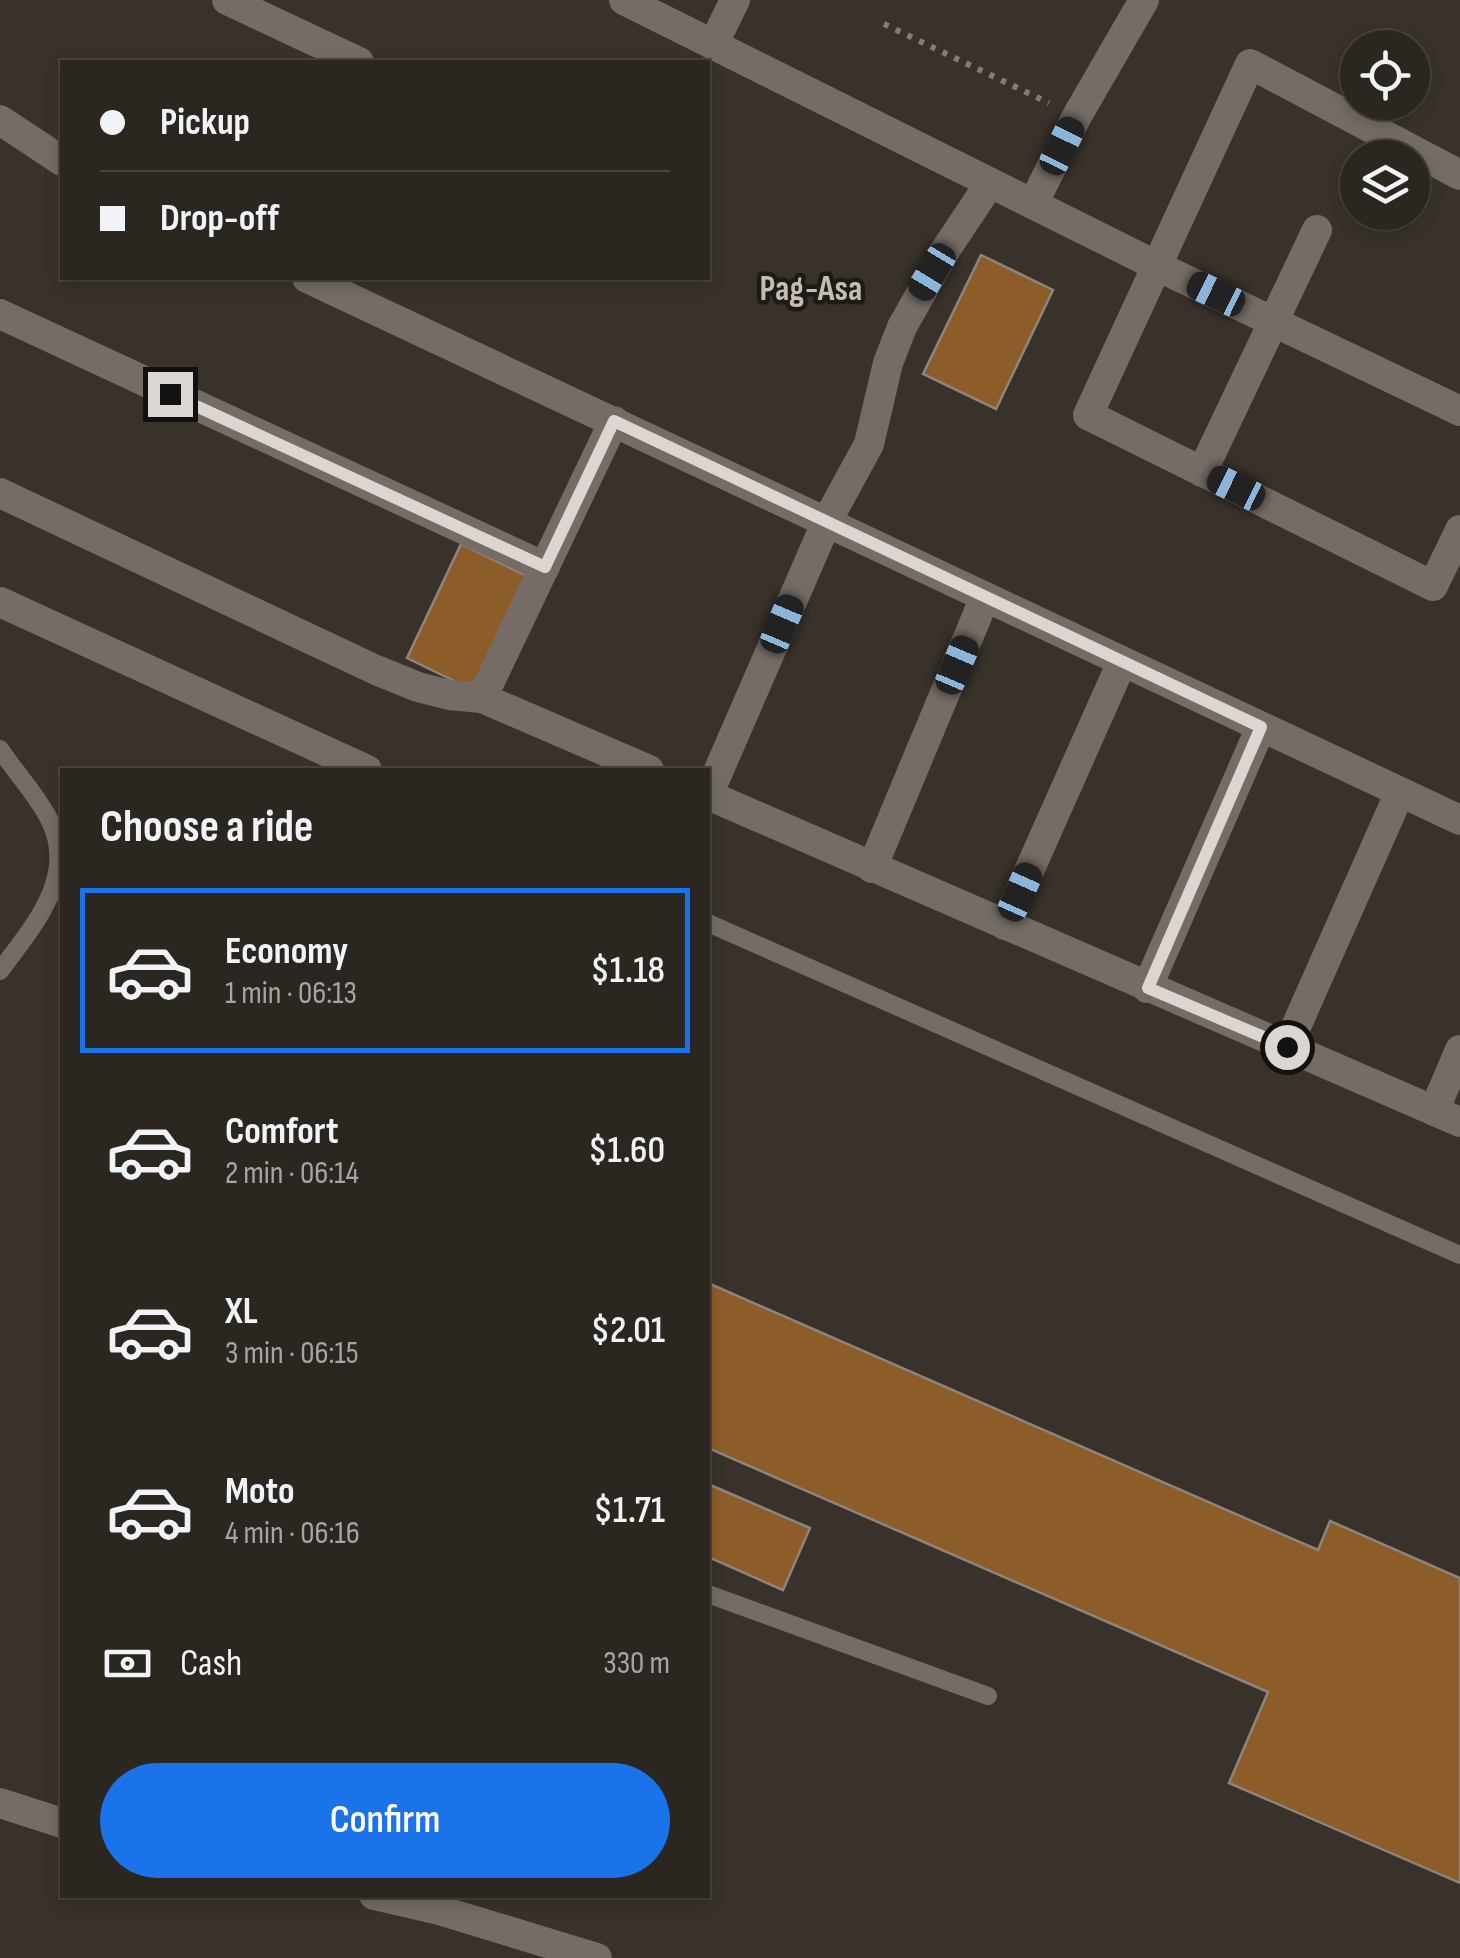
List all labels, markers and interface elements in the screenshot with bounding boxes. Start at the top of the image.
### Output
map controls [1340,30,1430,230]
button: locate [1340,30,1430,120]
text: Pickup [160,100,250,145]
car [1035,112,1089,180]
button: layers [1340,140,1430,230]
text: Drop-off [160,196,279,241]
car [904,239,960,305]
car [1182,267,1250,321]
district label: Pag-Asa [760,268,862,311]
route end [148,372,193,417]
car [1202,461,1270,515]
car [756,591,808,657]
car [931,632,983,698]
text: Choose a ride [100,800,313,855]
car [994,858,1046,926]
icon: car [105,926,195,1016]
text: Economy [225,929,348,974]
text: $1.18 [591,948,665,993]
text: 1 min · 06:13 [225,974,357,1013]
route start [1265,1025,1310,1070]
icon: car [105,1106,195,1196]
text: Comfort [225,1109,339,1154]
text: $1.60 [588,1128,665,1173]
text: 2 min · 06:14 [225,1154,359,1193]
icon: car [105,1286,195,1376]
text: XL [225,1289,258,1334]
text: $2.01 [591,1308,665,1353]
text: 3 min · 06:15 [225,1334,359,1373]
icon: car [105,1466,195,1556]
text: Moto [225,1469,295,1514]
text: $1.71 [594,1488,665,1533]
text: 4 min · 06:16 [225,1514,360,1553]
icon: cash [100,1636,155,1691]
text: Cash [180,1641,242,1686]
text: 330 m [603,1644,670,1683]
button: Confirm [100,1763,670,1878]

